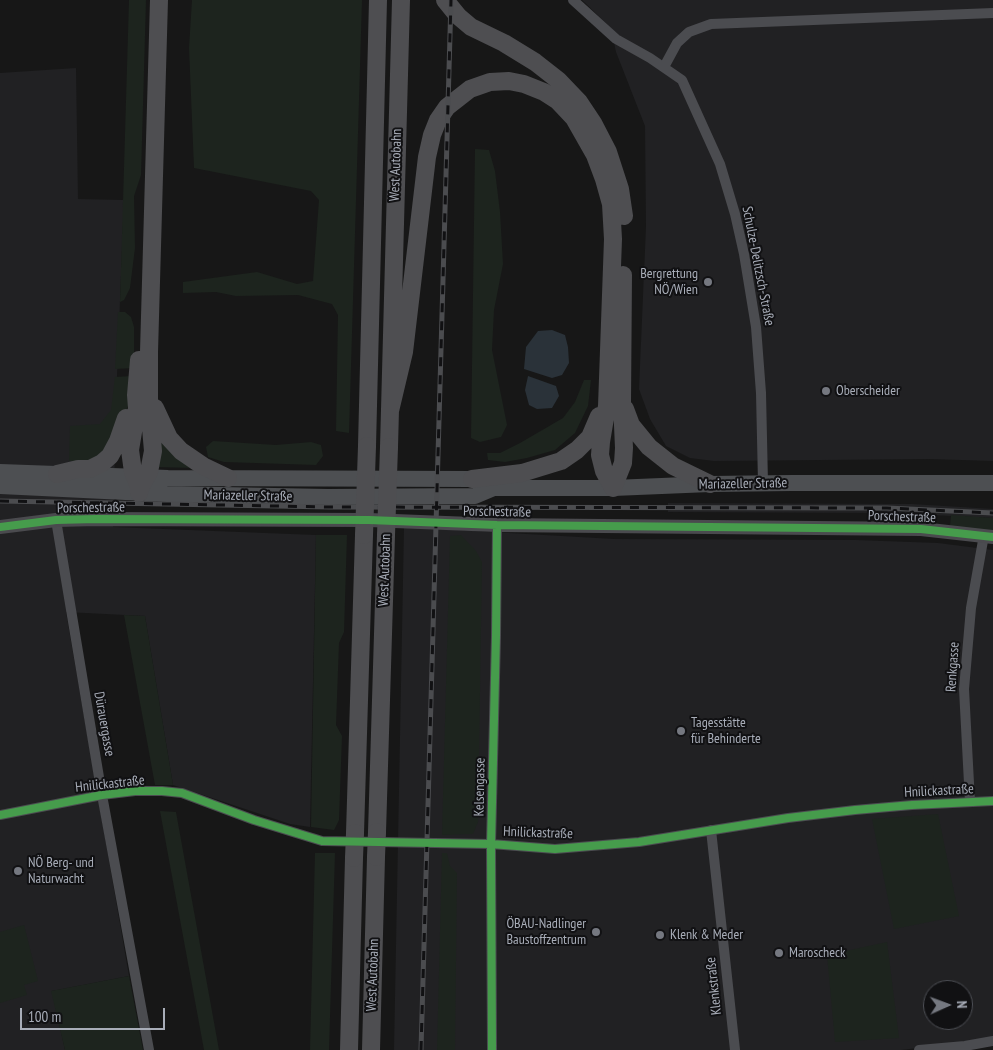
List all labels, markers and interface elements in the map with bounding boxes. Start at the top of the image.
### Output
street label: West Autobahn [386,128,406,202]
street label: Schulze-Delitzsch-Straße [738,205,778,327]
place label: Bergrettung NÖ/Wien [640,266,698,298]
marker: Bergrettung NÖ/Wien [702,276,714,288]
place label: Oberscheider [836,383,900,399]
marker: Oberscheider [820,385,832,397]
street label: Mariazeller Straße [699,475,787,493]
street label: Mariazeller Straße [204,487,292,505]
street label: Porschestraße [57,499,125,517]
street label: Porschestraße [463,503,531,521]
street label: Porschestraße [868,507,936,527]
street label: West Autobahn [375,533,395,607]
street label: Renkgasse [943,641,963,693]
street label: Dürauergasse [90,690,118,758]
place label: Tagesstätte für Behinderte [691,715,761,748]
marker: Tagesstätte für Behinderte [675,725,687,737]
street label: Kelsengasse [471,757,489,817]
street label: Hnilickastraße [74,772,146,796]
street label: Hnilickastraße [904,781,974,801]
street label: Hnilickastraße [503,823,573,843]
place label: NÖ Berg- und Naturwacht [28,855,94,888]
marker: NÖ Berg- und Naturwacht [12,865,24,877]
place label: ÖBAU-Nadlinger Baustoffzentrum [506,916,586,949]
marker: ÖBAU-Nadlinger Baustoffzentrum [590,926,602,938]
place label: Klenk & Meder [670,927,743,943]
marker: Klenk & Meder [654,929,666,941]
street label: West Autobahn [363,938,383,1012]
place label: Maroscheck [789,945,845,961]
marker: Maroscheck [773,947,785,959]
street label: Klenkstraße [703,956,725,1016]
north arrow [923,980,973,1030]
scale bar [22,998,168,1030]
text: N [953,1000,971,1009]
text: 100 m [28,1007,61,1026]

